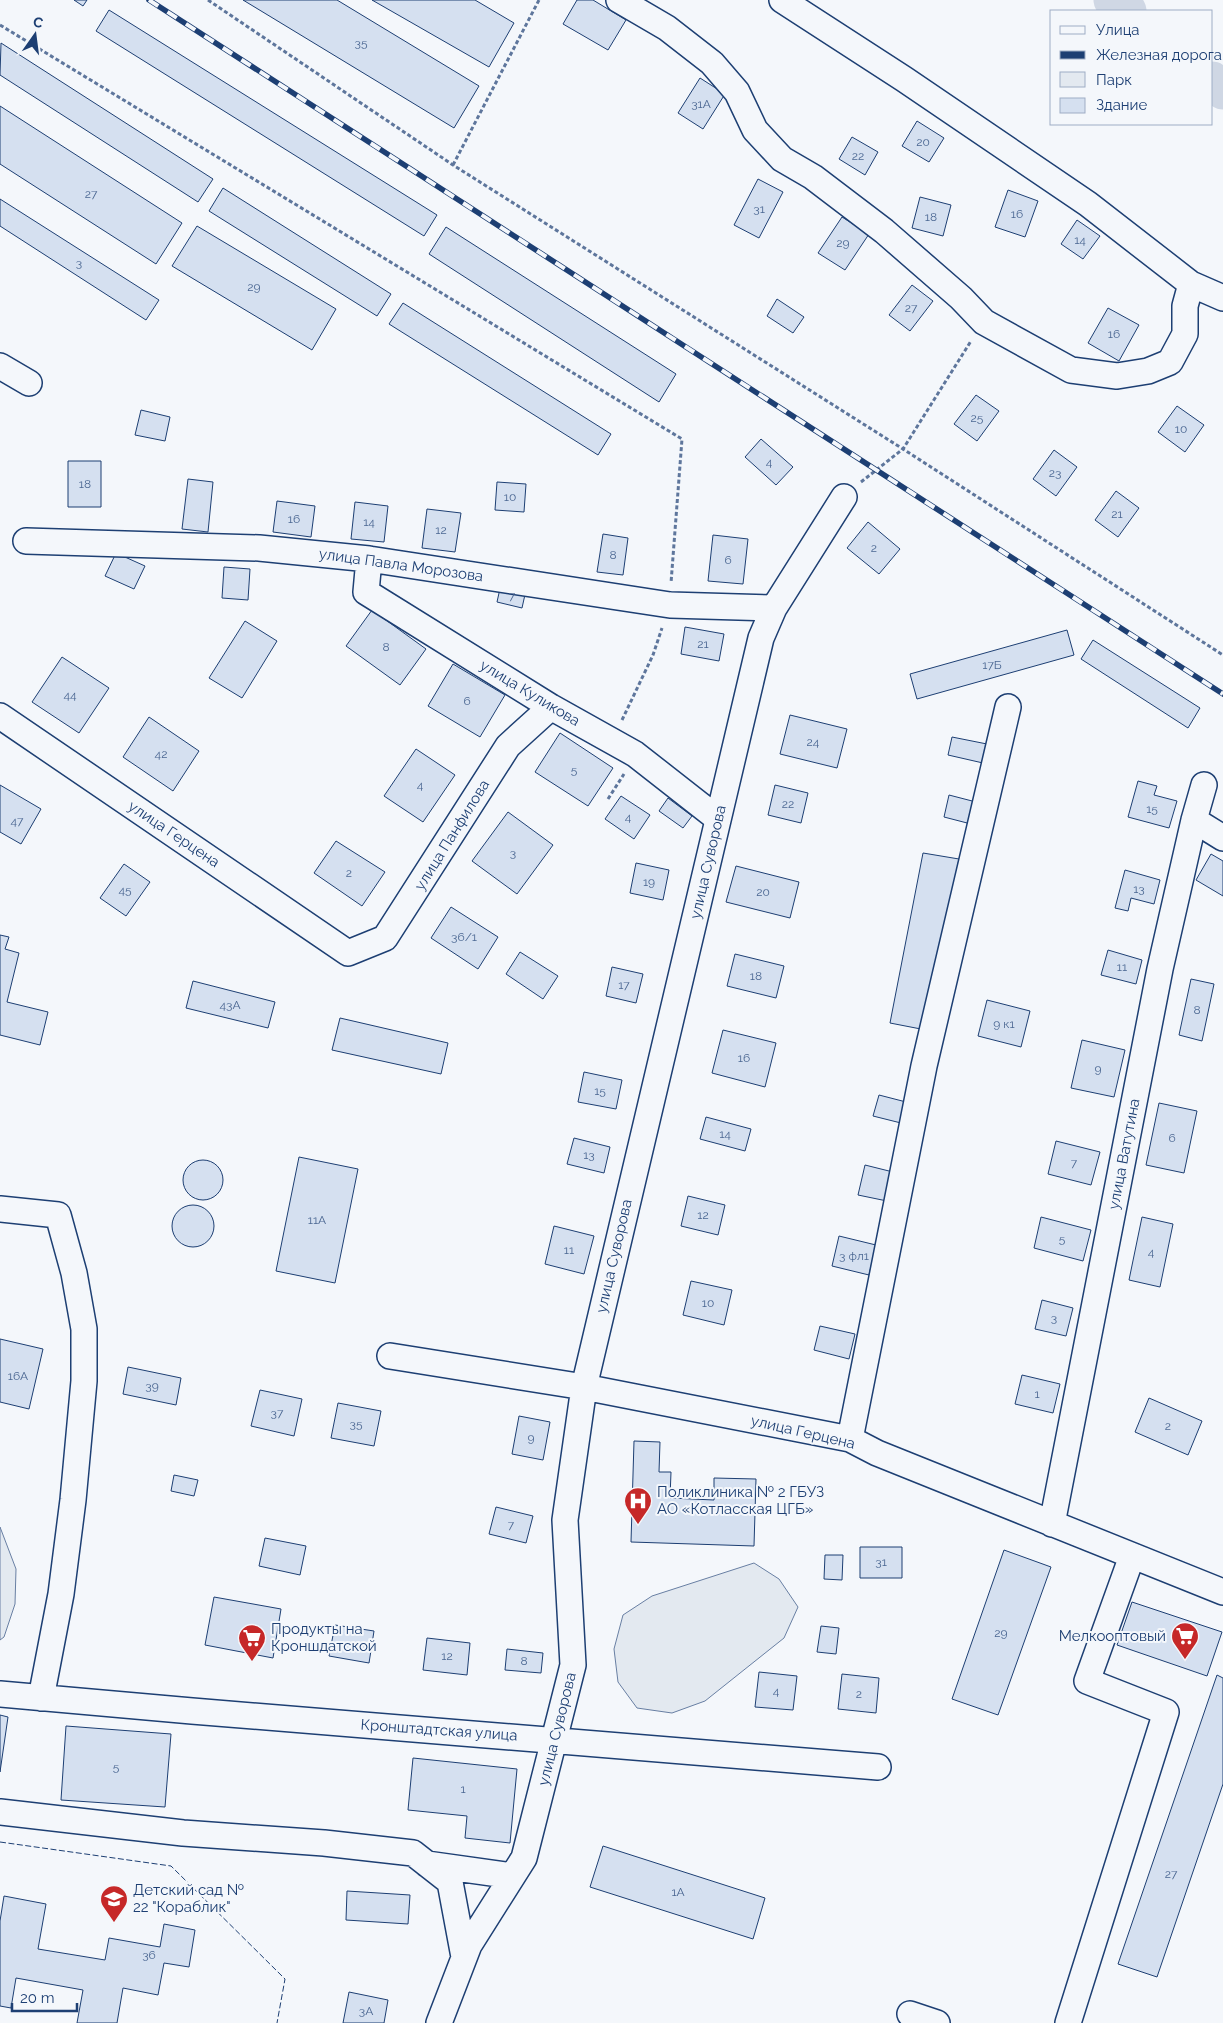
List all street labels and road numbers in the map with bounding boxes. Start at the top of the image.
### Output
street label: улица Павла Морозова [318,545,484,585]
street label: улица Куликова [477,656,583,730]
street label: улица Панфилова [411,776,493,894]
street label: улица Герцена [125,797,223,871]
street label: улица Суворова [686,803,730,921]
street label: улица Ватутина [1104,1097,1144,1211]
street label: улица Суворова [592,1197,636,1315]
street label: улица Герцена [749,1411,857,1453]
street label: улица Суворова [534,1671,580,1787]
street label: Кронштадтская улица [360,1716,518,1744]

